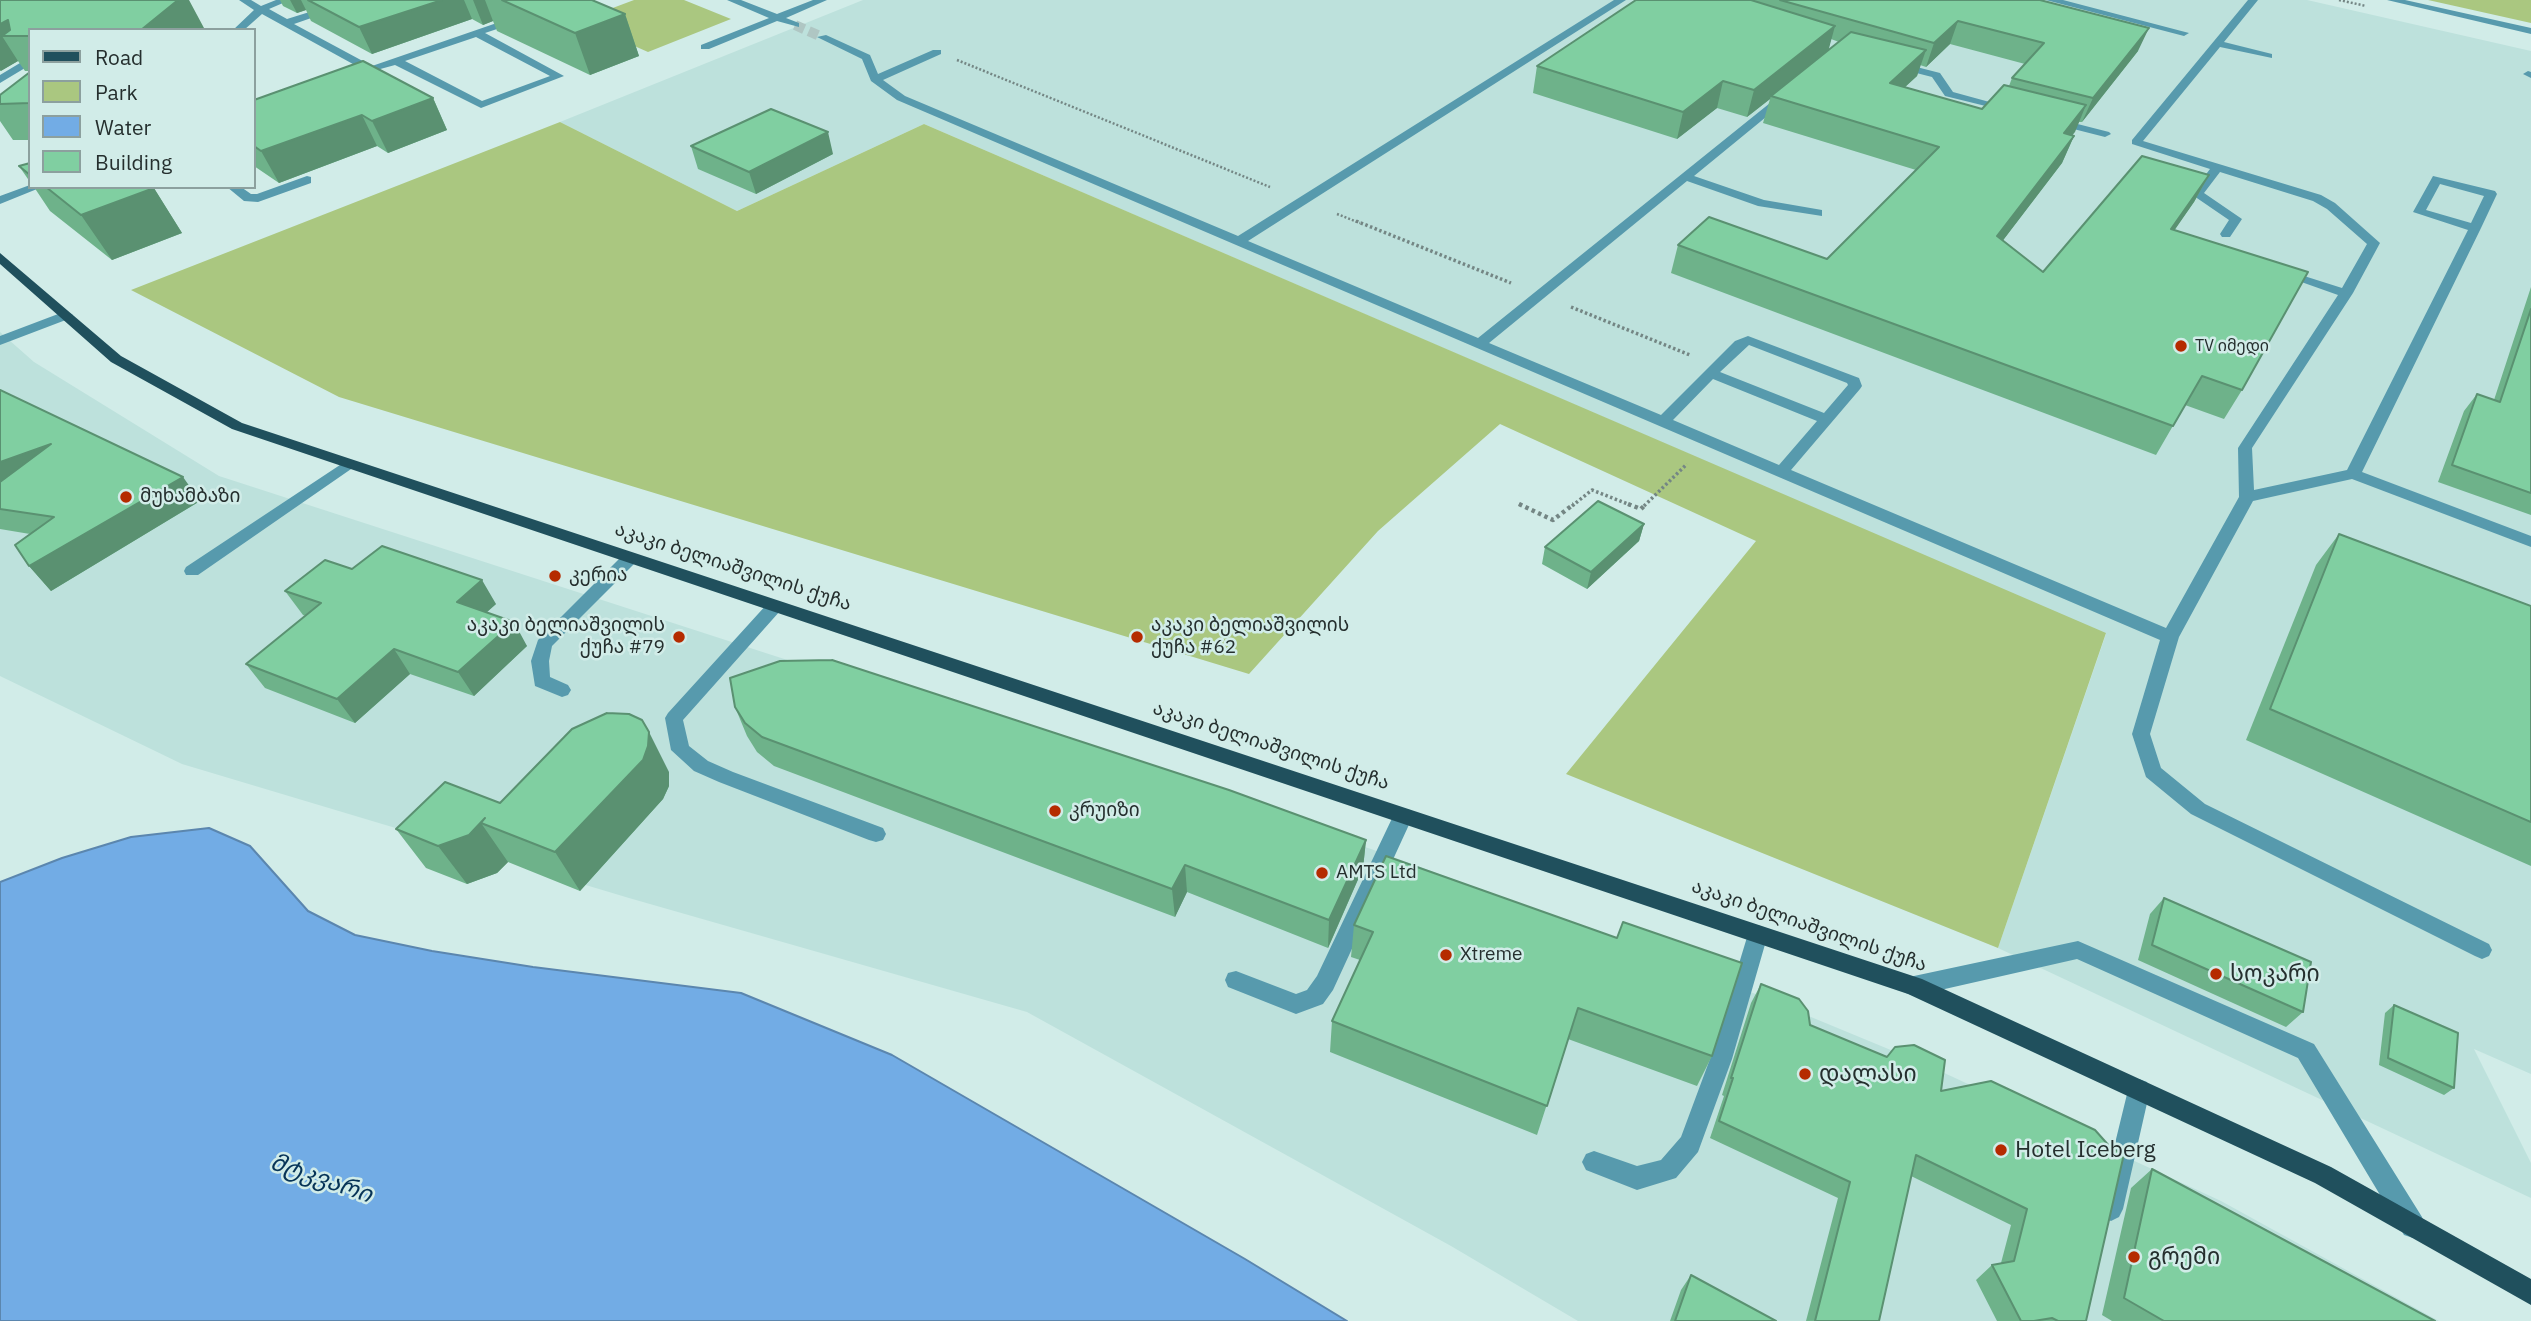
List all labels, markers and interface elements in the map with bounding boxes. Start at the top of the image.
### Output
legend [28,28,256,189]
text: Road [95,43,143,71]
text: Park [95,78,138,106]
text: Water [95,113,151,141]
text: Building [95,148,172,176]
place label: TV იმედი [2195,336,2269,356]
marker: TV იმედი [2173,338,2189,354]
place label: მუხამბაზი [140,486,240,508]
marker: მუხამბაზი [118,489,134,505]
street label: აკაკი ბელიაშვილის ქუჩა [612,518,854,616]
place label: კერია [569,565,628,587]
marker: კერია [547,568,563,584]
place label: აკაკი ბელიაშვილის ქუჩა #79 [467,615,665,659]
place label: აკაკი ბელიაშვილის ქუჩა #62 [1151,615,1349,659]
marker: აკაკი ბელიაშვილის ქუჩა #79 [671,629,687,645]
marker: აკაკი ბელიაშვილის ქუჩა #62 [1129,629,1145,645]
street label: აკაკი ბელიაშვილის ქუჩა [1150,697,1392,795]
place label: კრუიზი [1069,800,1140,822]
marker: კრუიზი [1047,803,1063,819]
place label: AMTS Ltd [1336,862,1417,884]
marker: AMTS Ltd [1314,865,1330,881]
street label: აკაკი ბელიაშვილის ქუჩა [1688,875,1930,977]
place label: Xtreme [1460,944,1522,966]
marker: Xtreme [1438,947,1454,963]
place label: სოკარი [2230,960,2320,988]
marker: სოკარი [2208,966,2224,982]
place label: დალასი [1819,1060,1917,1088]
marker: დალასი [1797,1066,1813,1082]
place label: Hotel Iceberg [2015,1136,2156,1164]
marker: Hotel Iceberg [1993,1142,2009,1158]
water label: მტკვარი [266,1148,376,1210]
place label: გრემი [2148,1243,2220,1271]
marker: გრემი [2126,1249,2142,1265]

